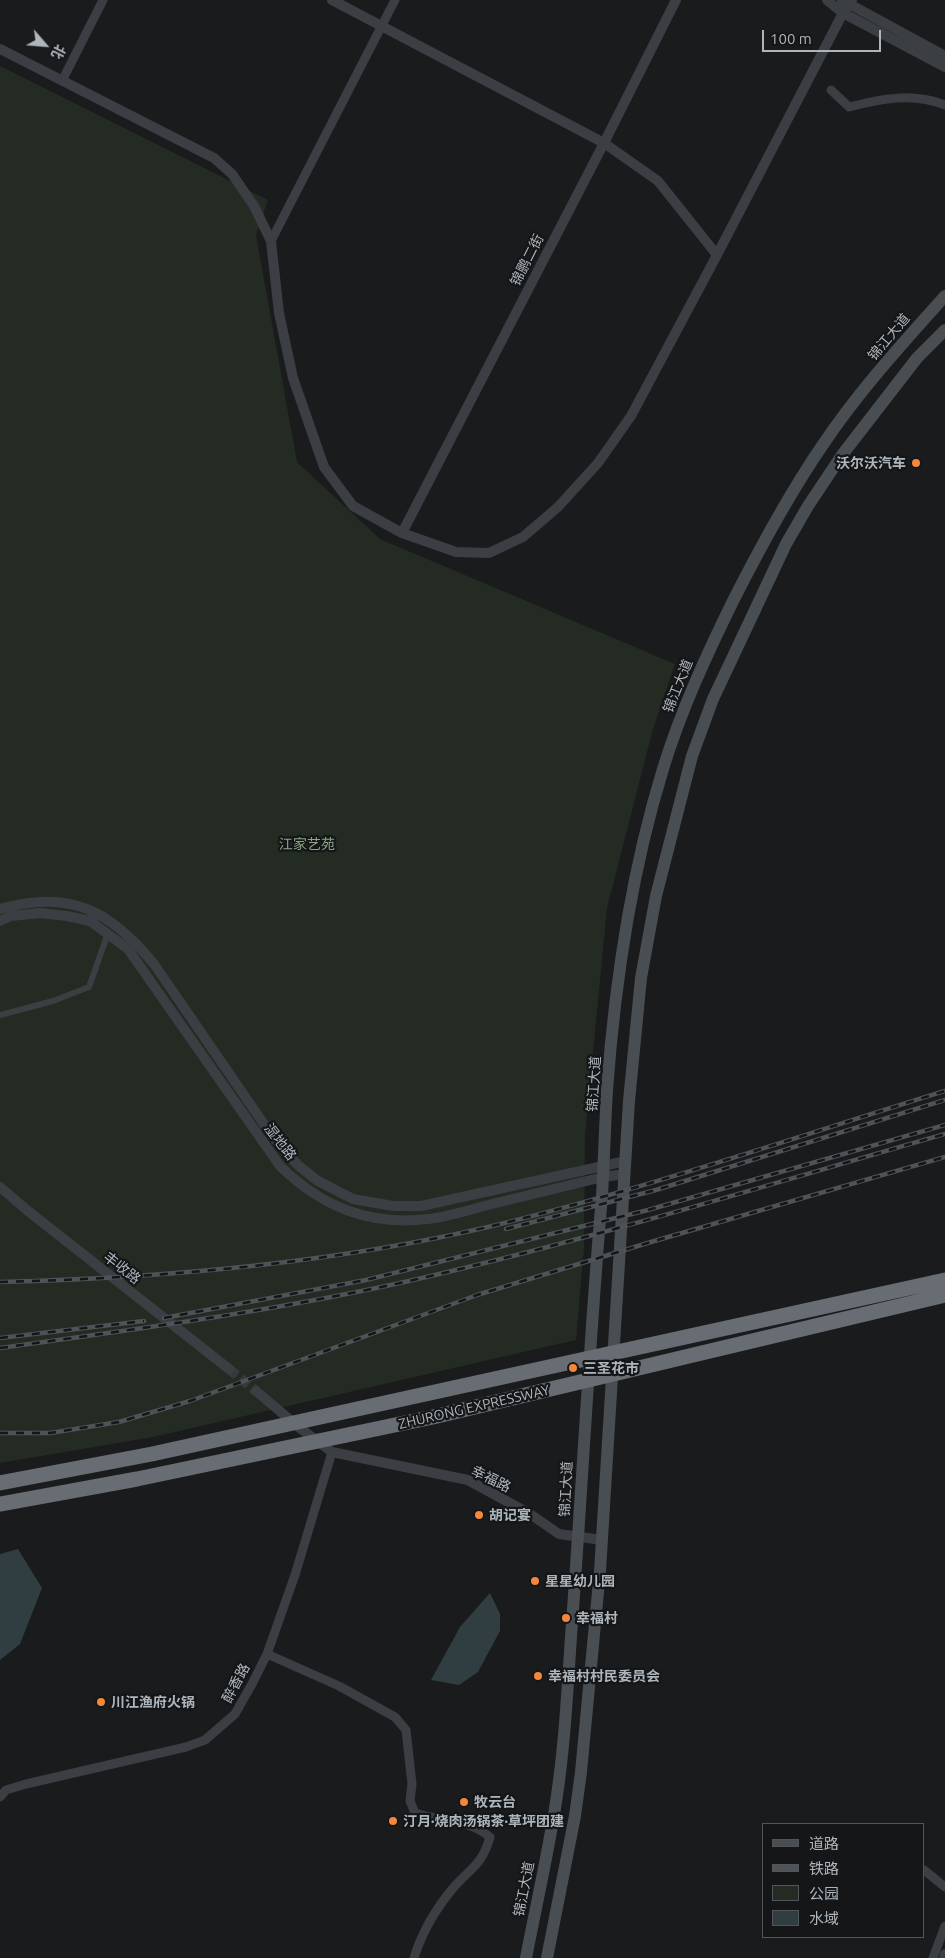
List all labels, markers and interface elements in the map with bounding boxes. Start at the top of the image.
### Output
north arrow [20,20,70,70]
scale bar [765,20,884,52]
text: 100 m [770,30,812,47]
text: 北 [48,42,69,62]
street label: 锦鹏二街 [507,231,547,289]
street label: 锦江大道 [865,310,913,364]
place label: 沃尔沃汽车 [836,455,906,471]
marker: 沃尔沃汽车 [910,457,922,469]
street label: 锦江大道 [660,657,696,715]
park label: 江家艺苑 [279,836,335,852]
street label: 锦江大道 [584,1055,604,1113]
street label: 湿地路 [260,1120,300,1164]
street label: 丰收路 [100,1248,144,1288]
place label: 三圣花市 [583,1360,639,1376]
marker: 三圣花市 [567,1362,579,1374]
street label: ZHURONG EXPRESSWAY [397,1381,551,1433]
street label: 锦江大道 [556,1461,576,1517]
street label: 幸福路 [468,1462,514,1496]
place label: 胡记宴 [489,1507,531,1523]
marker: 胡记宴 [473,1509,485,1521]
place label: 星星幼儿园 [545,1573,615,1589]
marker: 星星幼儿园 [529,1575,541,1587]
place label: 幸福村 [576,1610,618,1626]
marker: 幸福村 [560,1612,572,1624]
street label: 醉香路 [219,1661,253,1705]
place label: 幸福村村民委员会 [548,1668,660,1684]
marker: 幸福村村民委员会 [532,1670,544,1682]
place label: 川江渔府火锅 [111,1694,195,1710]
marker: 川江渔府火锅 [95,1696,107,1708]
place label: 牧云台 [474,1794,516,1810]
marker: 牧云台 [458,1796,470,1808]
place label: 汀月·烧肉汤锅茶·草坪团建 [403,1813,564,1829]
marker: 汀月·烧肉汤锅茶·草坪团建 [387,1815,399,1827]
legend [762,1823,925,1938]
text: 道路 [809,1835,839,1852]
street label: 锦江大道 [510,1860,538,1918]
text: 铁路 [809,1860,839,1877]
text: 公园 [809,1885,839,1902]
text: 水域 [809,1910,839,1927]

